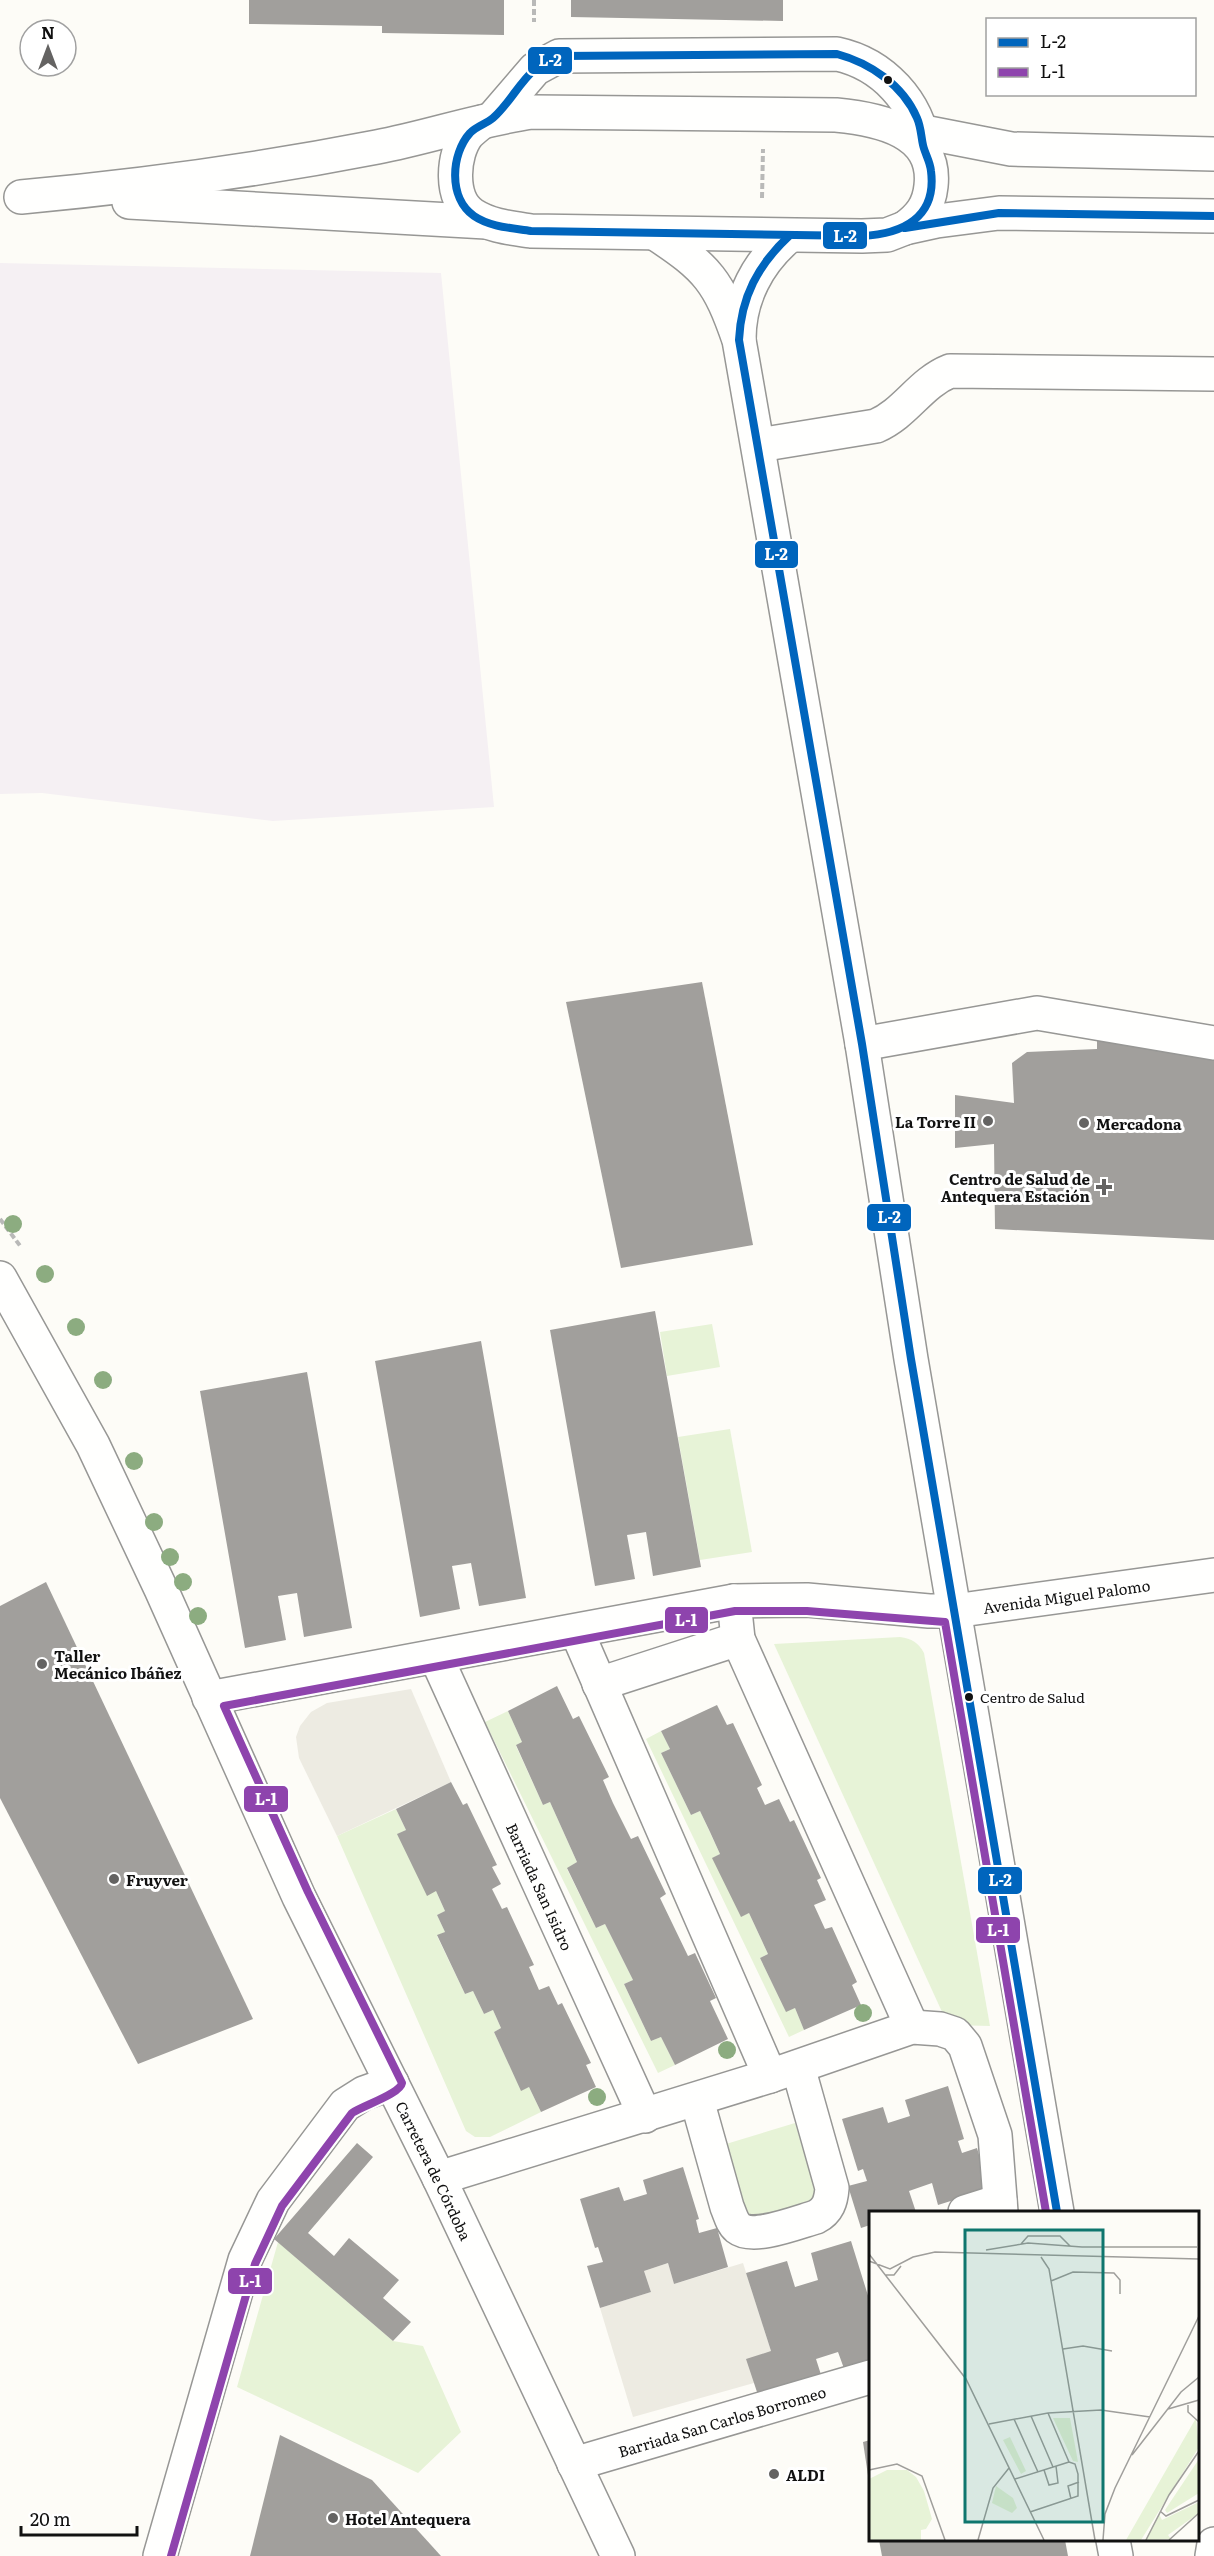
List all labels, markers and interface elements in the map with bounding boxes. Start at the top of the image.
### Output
north arrow [18,18,78,78]
legend [986,18,1196,96]
text: N [41,20,55,44]
text: L-2 [1040,27,1066,54]
line badge: L-2 [527,46,573,75]
text: L-2 [538,47,562,71]
text: L-1 [1040,57,1065,84]
unlabelled marker [882,74,894,86]
line badge: L-2 [822,221,868,250]
text: L-2 [833,223,857,247]
line badge: L-2 [754,540,799,569]
text: L-2 [764,541,788,565]
place label: La Torre II [895,1110,976,1133]
place label: Mercadona [1096,1112,1182,1135]
marker: La Torre II [981,1114,995,1128]
marker: Mercadona [1077,1116,1091,1130]
place label: Centro de Salud de Antequera Estación [941,1167,1091,1207]
marker: Centro de Salud de Antequera Estación [1095,1178,1113,1196]
line badge: L-2 [866,1203,912,1232]
text: L-2 [877,1204,901,1228]
street label: Avenida Miguel Palomo [982,1572,1152,1618]
line badge: L-1 [664,1606,709,1634]
text: L-1 [675,1607,698,1631]
place label: Taller Mecánico Ibáñez [54,1644,181,1684]
marker: Taller Mecánico Ibáñez [35,1657,49,1671]
place label: Centro de Salud [980,1687,1085,1707]
marker: Centro de Salud [963,1691,975,1703]
line badge: L-1 [243,1785,289,1813]
text: L-1 [255,1786,278,1810]
street label: Barriada San Isidro [501,1819,580,1954]
line badge: L-2 [977,1866,1023,1895]
text: L-2 [988,1867,1012,1891]
place label: Fruyver [126,1868,188,1891]
marker: Fruyver [107,1872,121,1886]
line badge: L-1 [975,1916,1021,1944]
text: L-1 [987,1917,1010,1941]
street label: Carretera de Córdoba [391,2097,479,2245]
inset map [869,2211,1199,2541]
line badge: L-1 [227,2267,273,2295]
text: L-1 [239,2268,262,2292]
street label: Barriada San Carlos Borromeo [615,2379,829,2462]
place label: ALDI [786,2463,825,2486]
marker: ALDI [767,2467,781,2481]
scale bar [21,2499,136,2537]
text: 20 m [30,2505,71,2532]
place label: Hotel Antequera [345,2507,471,2530]
marker: Hotel Antequera [326,2511,340,2525]

